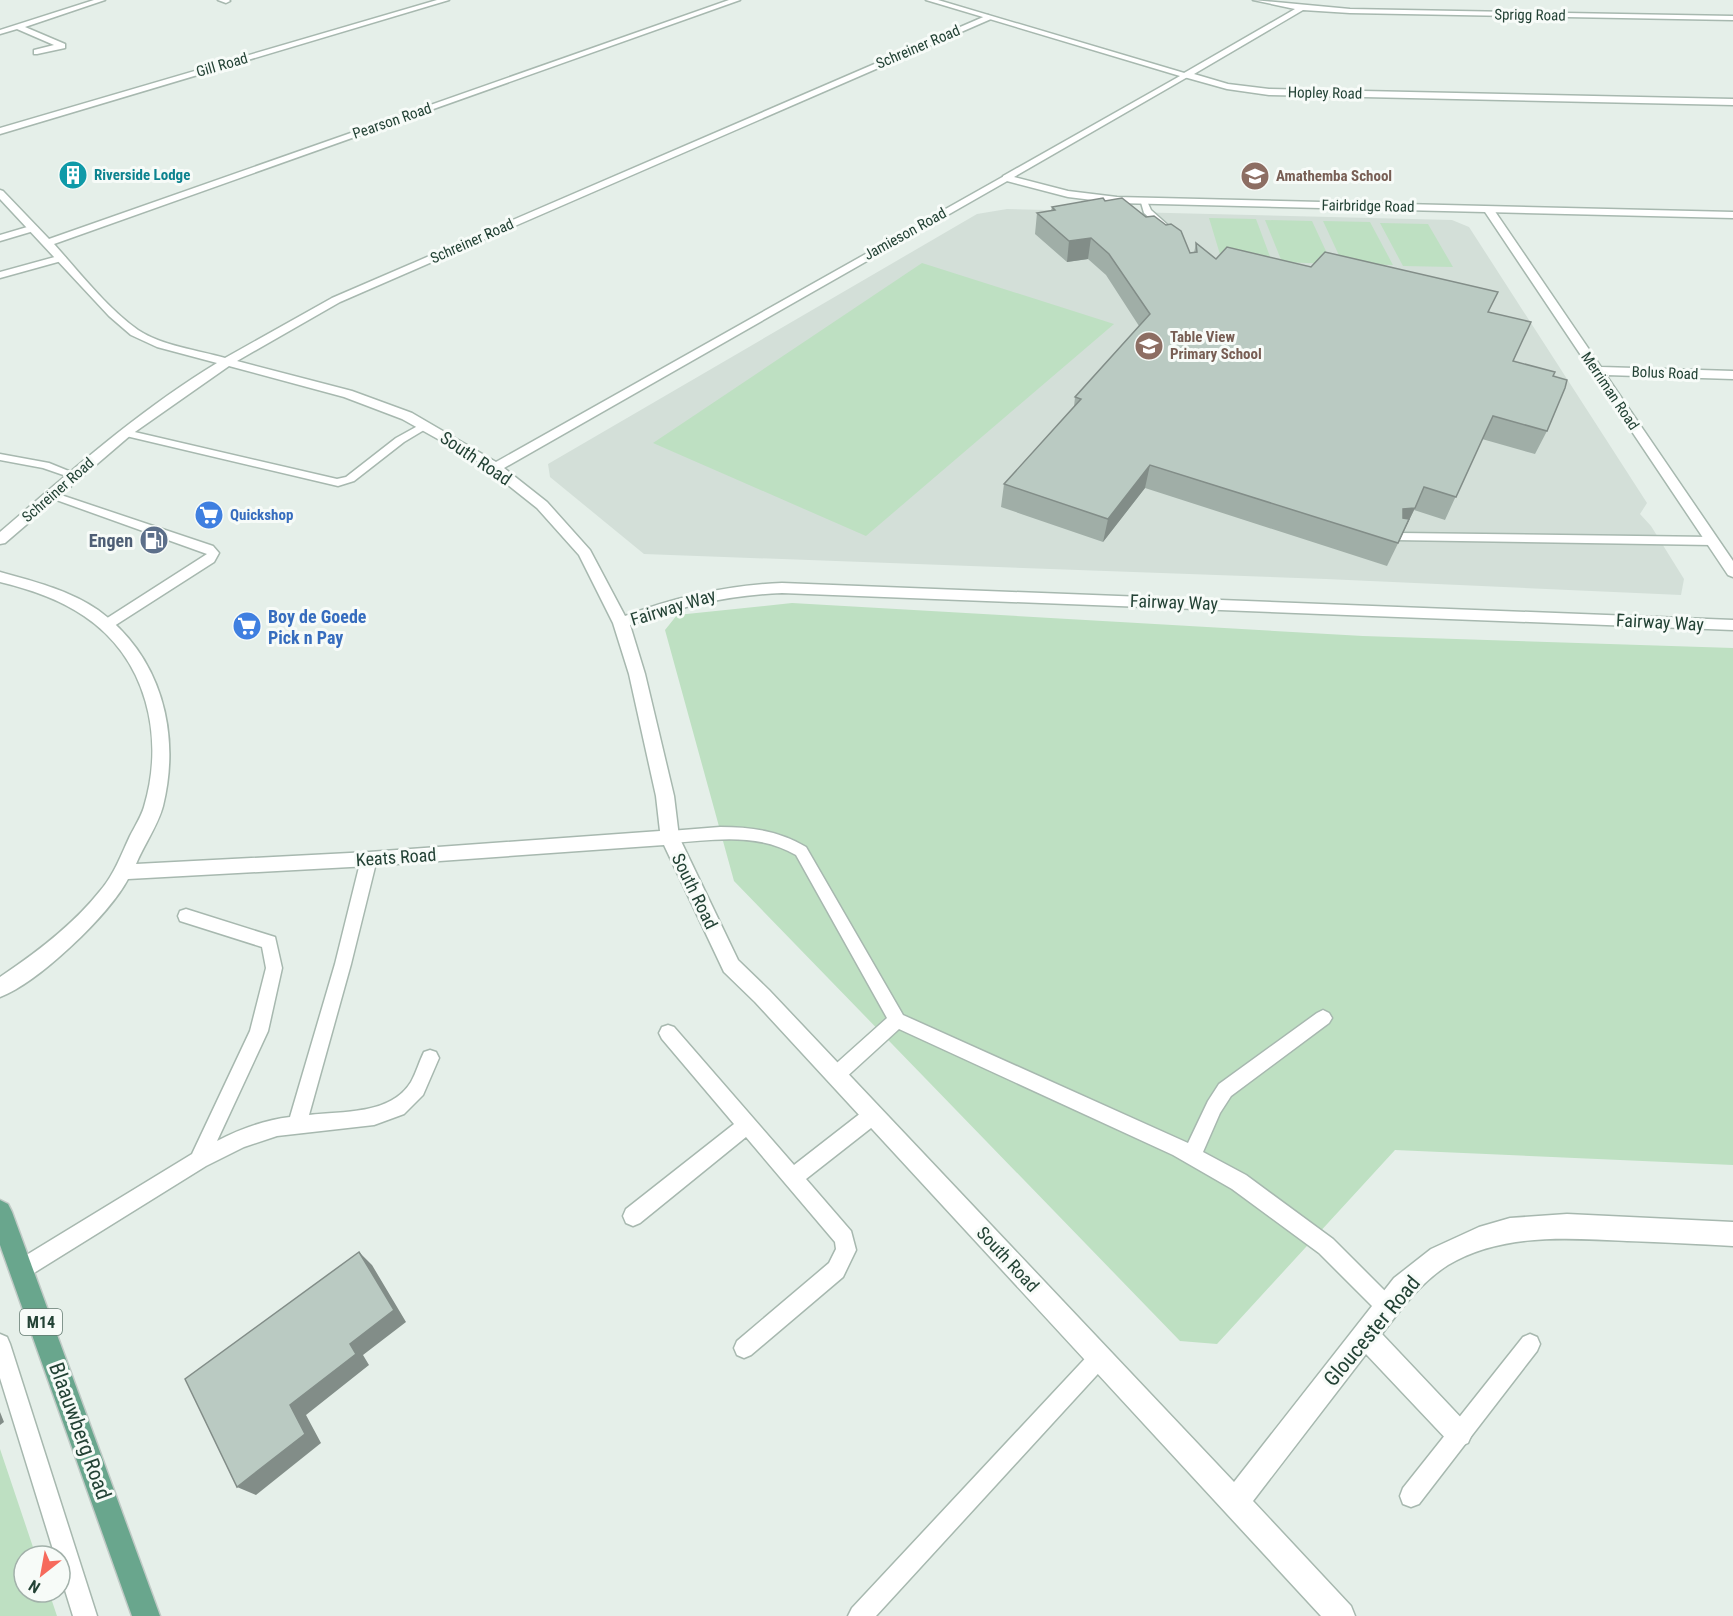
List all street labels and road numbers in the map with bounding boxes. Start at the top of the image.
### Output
street label: Sprigg Road [1494,5,1566,25]
street label: Schreiner Road [873,21,963,73]
street label: Gill Road [194,49,250,81]
street label: Hopley Road [1288,83,1362,103]
street label: Pearson Road [350,99,434,143]
street label: Fairbridge Road [1321,196,1415,216]
street label: Jamieson Road [861,204,949,264]
street label: Schreiner Road [428,215,516,267]
street label: Merriman Road [1577,349,1643,433]
street label: Bolus Road [1631,363,1699,383]
street label: South Road [436,427,516,489]
street label: Schreiner Road [18,454,98,526]
street label: Fairway Way [628,584,719,630]
street label: Fairway Way [1130,590,1219,614]
street label: Fairway Way [1616,609,1705,635]
street label: Keats Road [355,844,437,870]
street label: South Road [668,850,722,932]
street label: South Road [973,1222,1043,1296]
street label: Gloucester Road [1319,1271,1425,1391]
road number: M14 [20,1309,62,1335]
street label: Blaauwberg Road [44,1359,116,1503]

